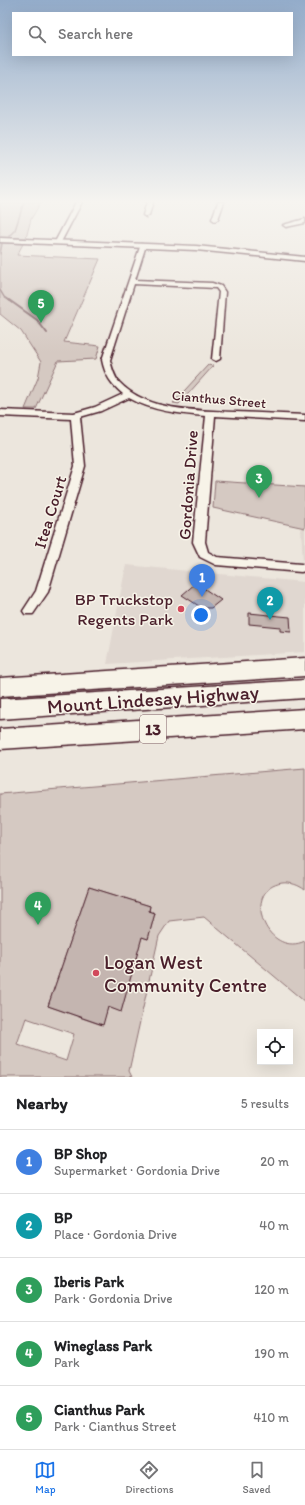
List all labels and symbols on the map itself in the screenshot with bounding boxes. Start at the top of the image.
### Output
pin: 5 [28,290,54,323]
street label: Cianthus Street [171,387,267,412]
street label: Gordonia Drive [174,429,202,541]
pin: 3 [246,465,272,498]
street label: Itea Court [29,473,71,551]
pin: 1 [189,564,215,597]
pin: 2 [257,587,283,620]
place label: BP Truckstop Regents Park [75,589,173,629]
marker: BP Truckstop Regents Park [176,604,186,614]
your location [191,605,211,625]
street label: Mount Lindesay Highway [46,680,260,718]
road number: 13 [140,715,166,743]
pin: 4 [25,892,51,925]
place label: Logan West Community Centre [104,950,267,997]
marker: Logan West Community Centre [91,968,101,978]

